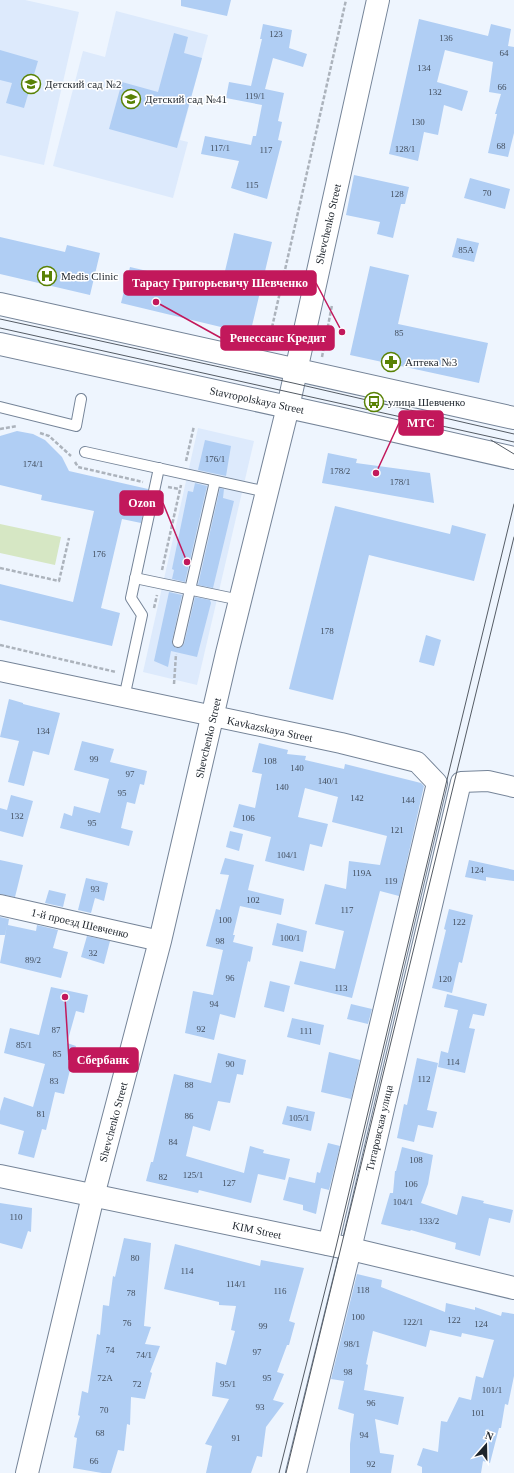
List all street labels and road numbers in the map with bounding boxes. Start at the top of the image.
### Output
street label: Shevchenko Street [313,183,343,265]
street label: Stavropolskaya Street [209,384,305,416]
street label: Shevchenko Street [193,697,223,779]
street label: Kavkazskaya Street [226,714,314,744]
street label: 1-й проезд Шевченко [30,906,130,940]
street label: Shevchenko Street [97,1081,129,1163]
street label: Титаровская улица [363,1084,395,1172]
street label: KIM Street [231,1219,283,1241]

